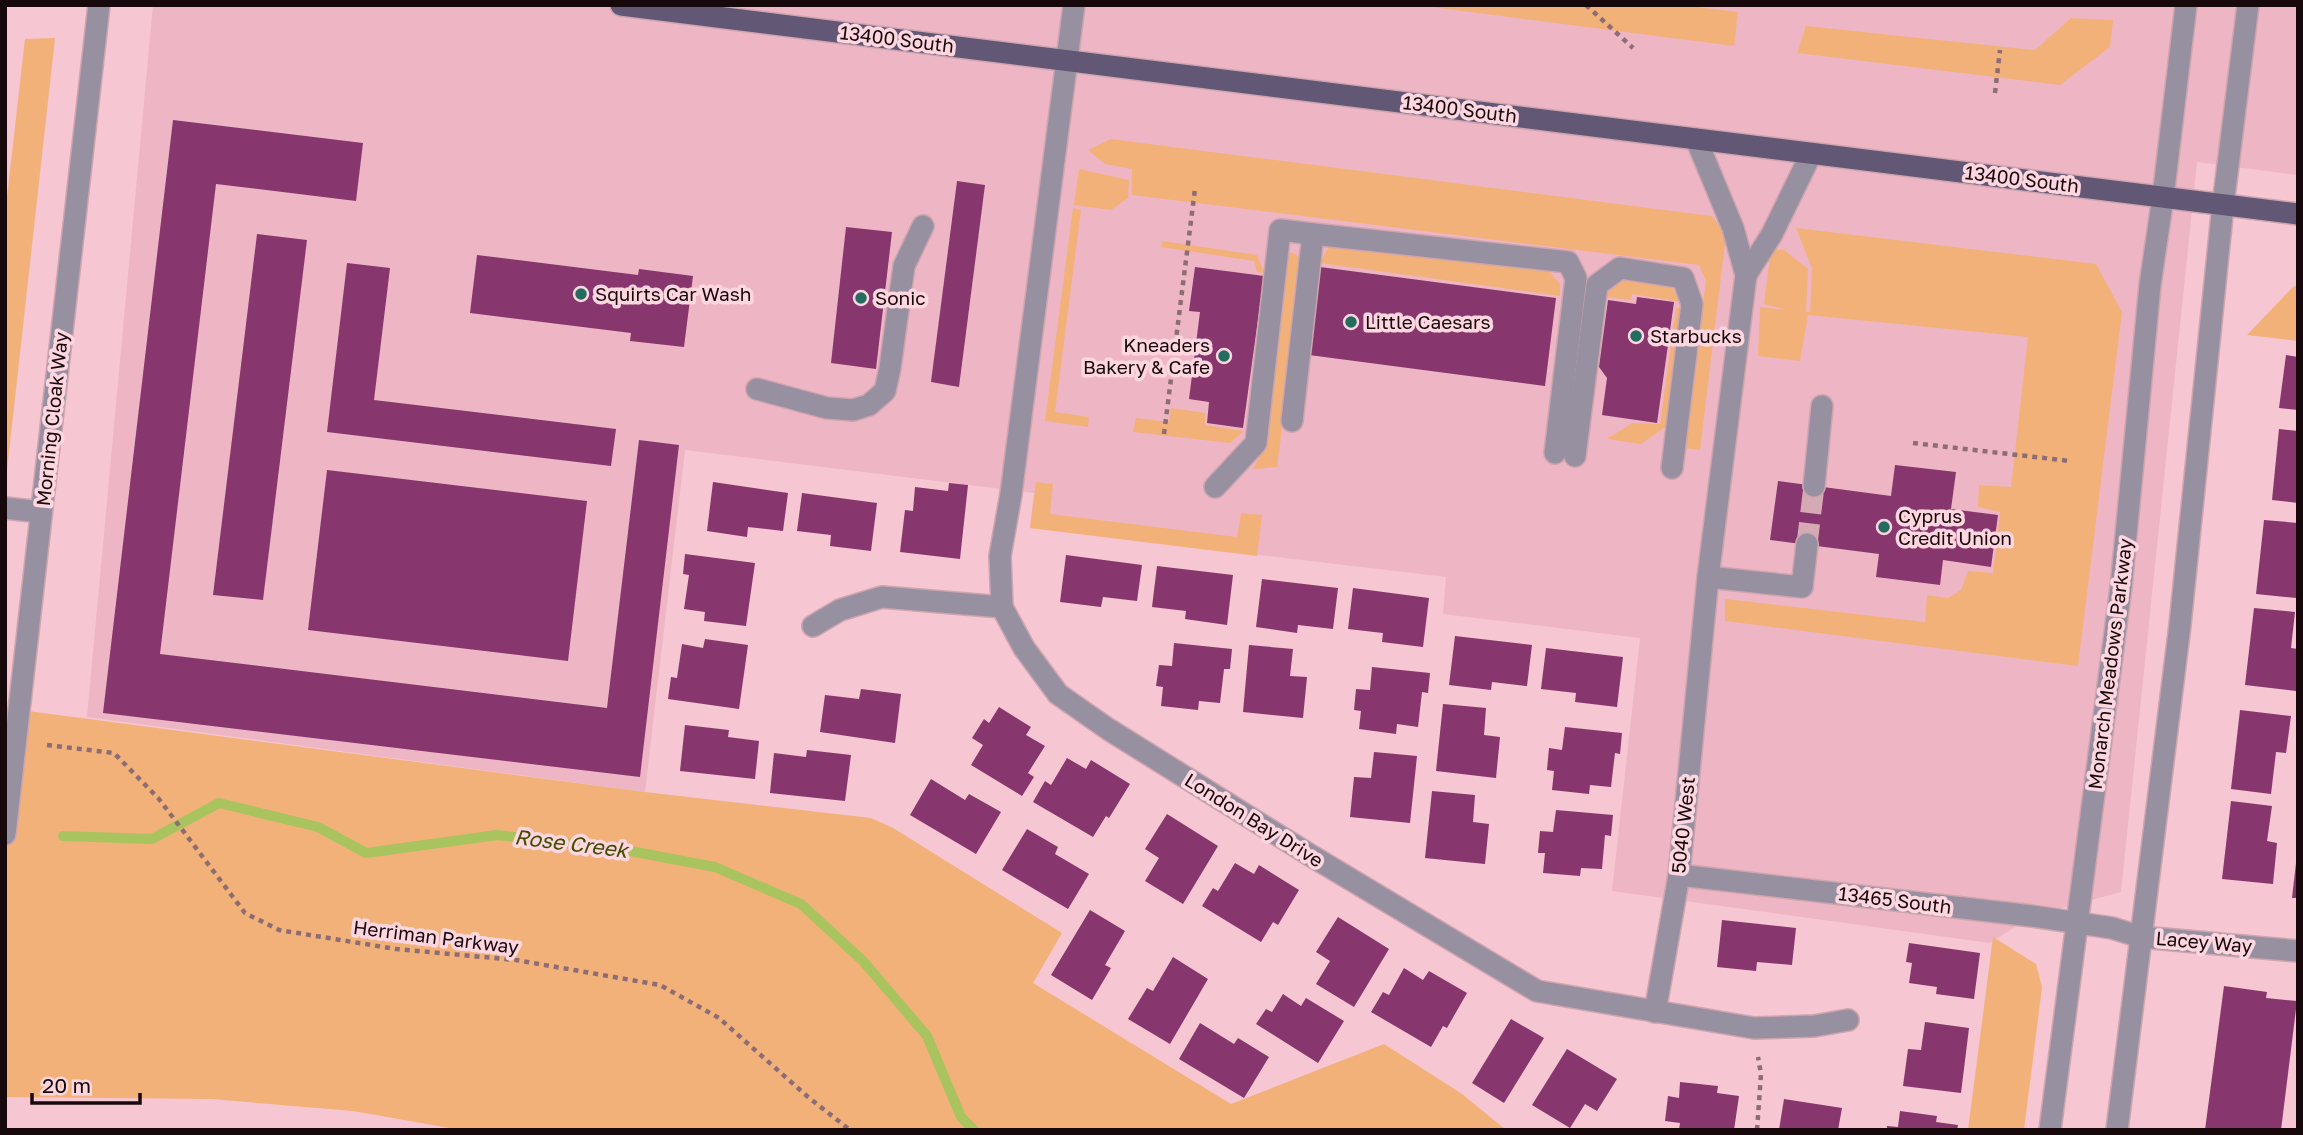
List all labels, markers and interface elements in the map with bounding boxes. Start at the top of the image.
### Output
street label: 13400 South [839,20,955,57]
street label: 13400 South [1402,90,1518,127]
street label: 13400 South [1964,160,2080,197]
place label: Squirts Car Wash [595,282,751,305]
marker: Squirts Car Wash [573,286,589,302]
place label: Sonic [875,286,926,309]
marker: Sonic [853,290,869,306]
place label: Little Caesars [1365,310,1491,333]
marker: Little Caesars [1343,314,1359,330]
place label: Starbucks [1650,324,1742,347]
marker: Starbucks [1628,328,1644,344]
street label: Morning Cloak Way [31,330,72,507]
place label: Kneaders Bakery & Cafe [1083,333,1210,378]
marker: Kneaders Bakery & Cafe [1216,348,1232,364]
place label: Cyprus Credit Union [1898,504,2012,549]
marker: Cyprus Credit Union [1876,519,1892,535]
street label: Monarch Meadows Parkway [2083,537,2136,791]
street label: London Bay Drive [1181,768,1328,871]
street label: 5040 West [1666,775,1699,874]
water label: Rose Creek [513,823,631,863]
street label: 13465 South [1837,881,1953,918]
street label: Herriman Parkway [352,915,521,958]
street label: Lacey Way [2155,926,2254,957]
scale bar [32,1062,140,1106]
text: 20 m [42,1072,91,1098]

